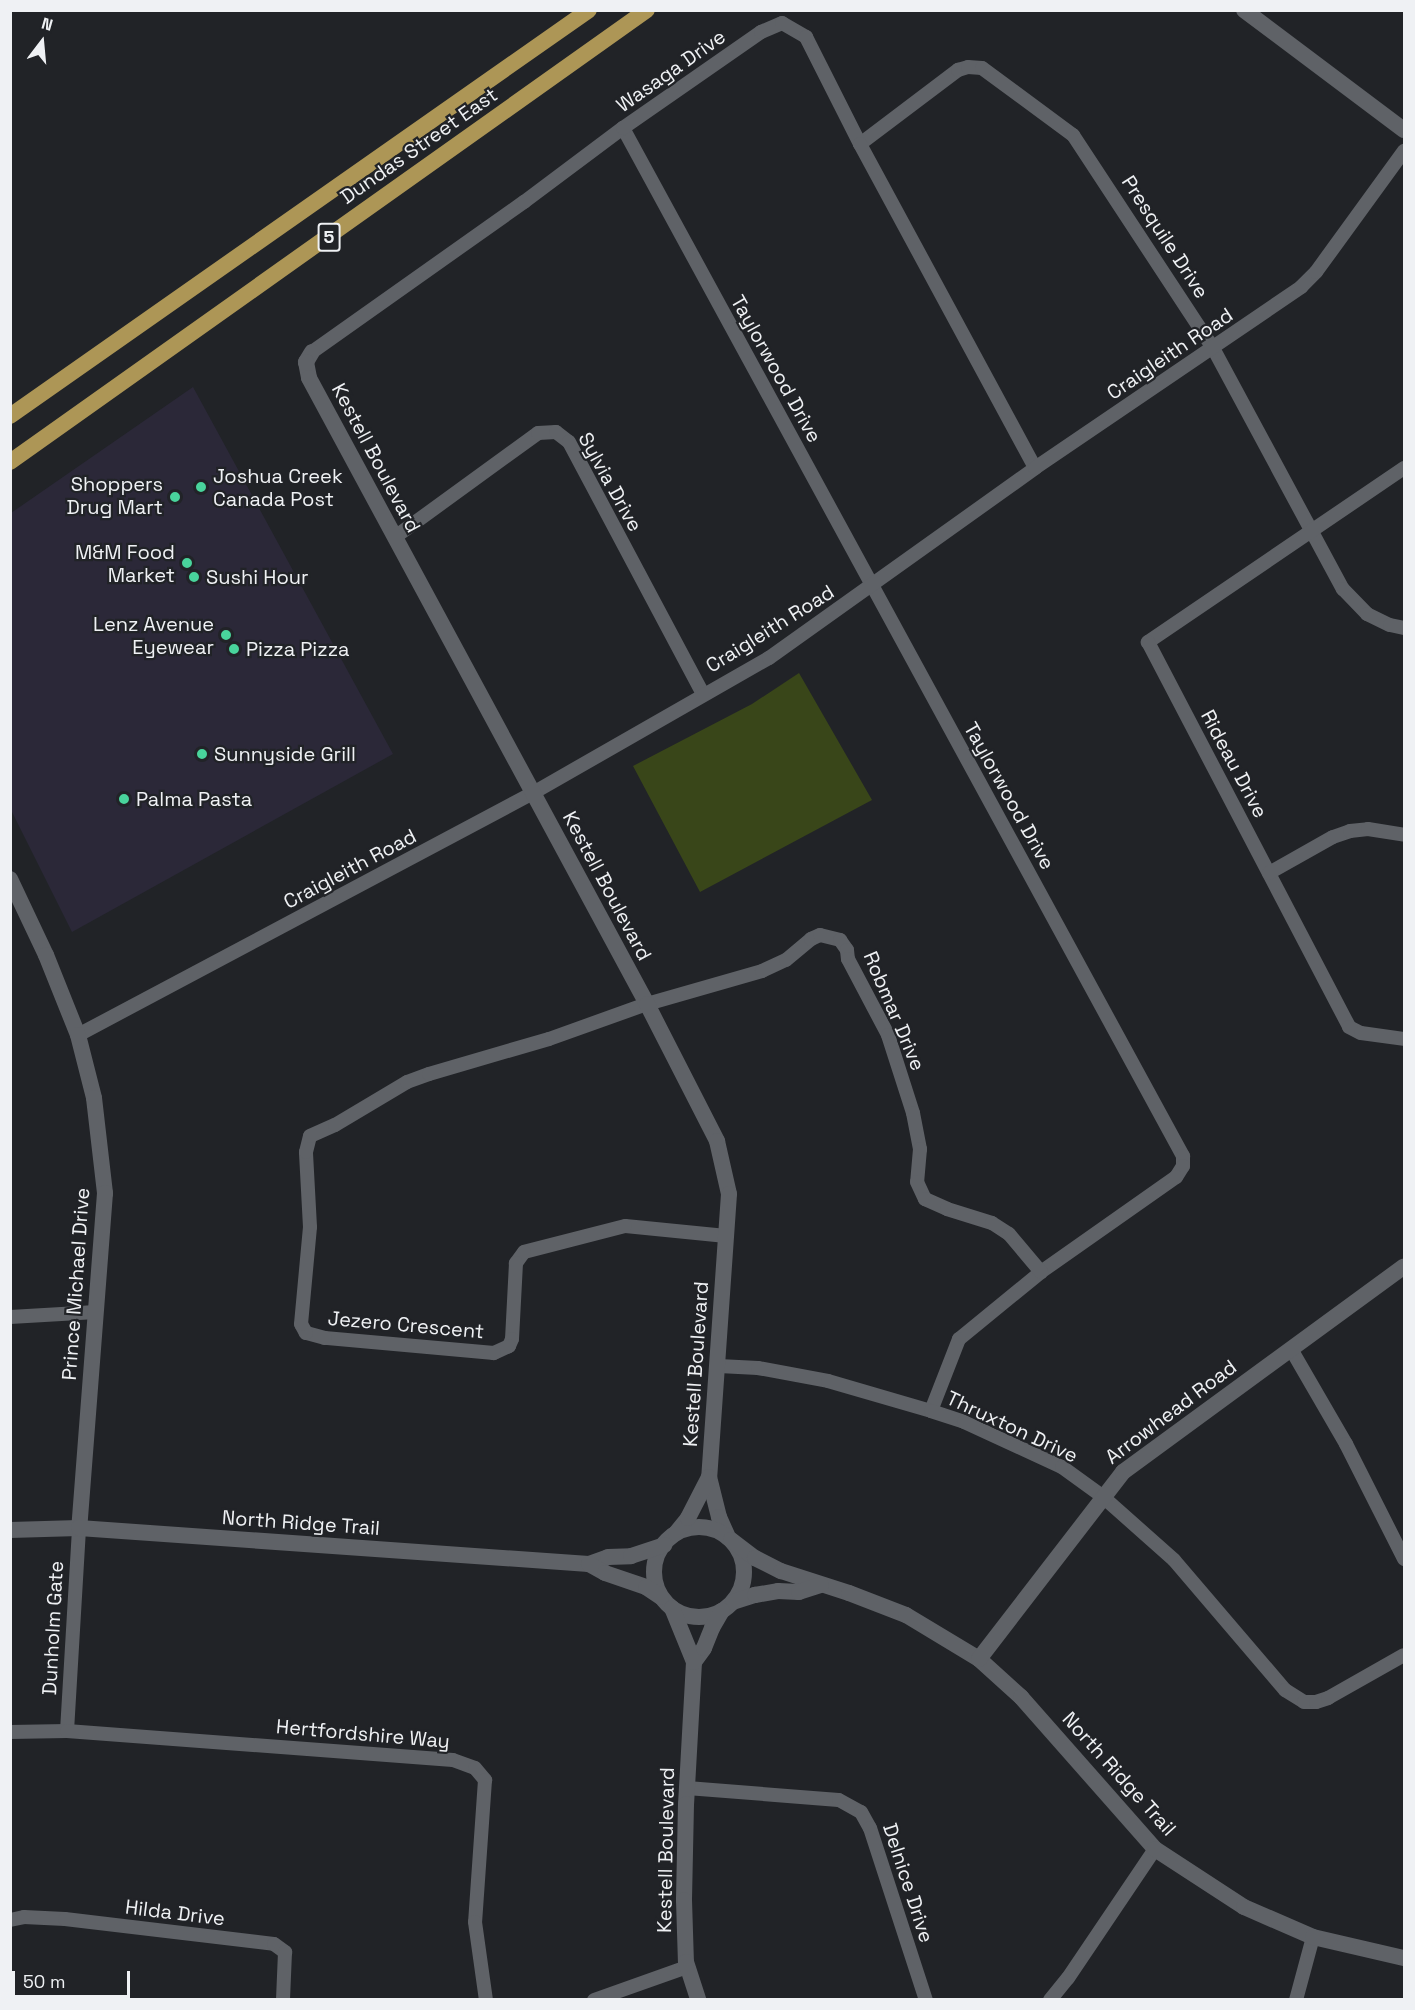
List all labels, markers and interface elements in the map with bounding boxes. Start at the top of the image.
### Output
north arrow [12,12,72,72]
text: N [39,13,55,36]
street label: Wasaga Drive [612,25,730,117]
street label: Dundas Street East [336,83,502,209]
street label: Presquile Drive [1116,171,1214,303]
road number: 5 [317,222,341,252]
street label: Taylorwood Drive [726,291,826,447]
street label: Craigleith Road [1103,303,1237,405]
street label: Kestell Boulevard [326,379,426,537]
street label: Sylvia Drive [573,428,647,536]
place label: Joshua Creek Canada Post [213,464,343,511]
place label: Shoppers Drug Mart [66,473,163,520]
marker: Joshua Creek Canada Post [194,480,208,494]
marker: Shoppers Drug Mart [168,490,182,504]
place label: M&M Food Market [75,540,175,587]
marker: M&M Food Market [180,556,194,570]
place label: Sushi Hour [206,565,309,589]
marker: Sushi Hour [187,570,201,584]
street label: Craigleith Road [701,580,839,678]
place label: Lenz Avenue Eyewear [93,612,214,659]
marker: Lenz Avenue Eyewear [219,628,233,642]
place label: Pizza Pizza [246,637,350,661]
marker: Pizza Pizza [227,642,241,656]
street label: Rideau Drive [1196,706,1272,822]
street label: Taylorwood Drive [959,718,1059,874]
place label: Sunnyside Grill [214,742,356,766]
marker: Sunnyside Grill [195,747,209,761]
place label: Palma Pasta [136,787,252,811]
marker: Palma Pasta [117,792,131,806]
street label: Kestell Boulevard [557,807,657,965]
street label: Craigleith Road [280,824,420,914]
street label: Robmar Drive [858,948,930,1074]
street label: Prince Michael Drive [57,1187,95,1381]
street label: Kestell Boulevard [678,1280,714,1448]
street label: Jezero Crescent [327,1306,485,1344]
street label: Arrowhead Road [1101,1355,1241,1469]
street label: Thruxton Drive [943,1386,1081,1468]
street label: North Ridge Trail [221,1505,381,1541]
street label: Dunholm Gate [38,1560,68,1696]
street label: North Ridge Trail [1057,1707,1181,1841]
street label: Hertfordshire Way [275,1714,451,1754]
street label: Kestell Boulevard [653,1767,679,1933]
street label: Delnice Drive [877,1820,939,1946]
street label: Hilda Drive [124,1895,226,1931]
scale bar [15,1959,134,1997]
text: 50 m [23,1970,65,1993]

